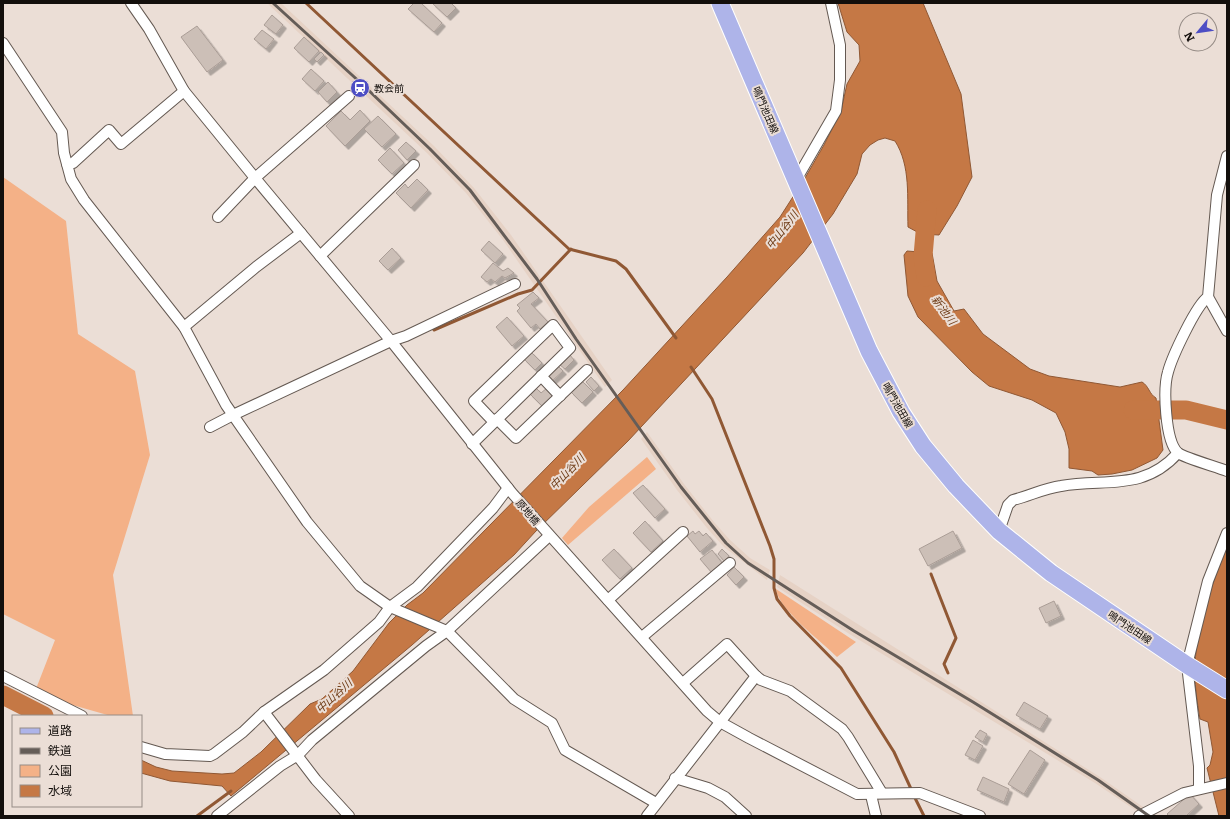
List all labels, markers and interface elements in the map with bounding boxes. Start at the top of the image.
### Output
north arrow [1178,12,1218,52]
text: N [1179,29,1198,45]
station icon: 教会前 [349,77,371,99]
place label: 教会前 [374,80,404,95]
street label: 鳴門池田線 [750,84,783,136]
water label: 中山谷川 [761,206,802,252]
water label: 新池川 [928,291,962,328]
street label: 鳴門池田線 [879,379,917,430]
water label: 中山谷川 [545,449,588,493]
street label: 原地橋 [513,495,544,528]
street label: 鳴門池田線 [1105,606,1155,647]
water label: 中山谷川 [312,674,356,716]
legend [12,715,142,807]
text: 道路 [48,721,72,739]
text: 鉄道 [48,741,72,759]
text: 公園 [48,761,72,779]
text: 水域 [48,781,72,799]

